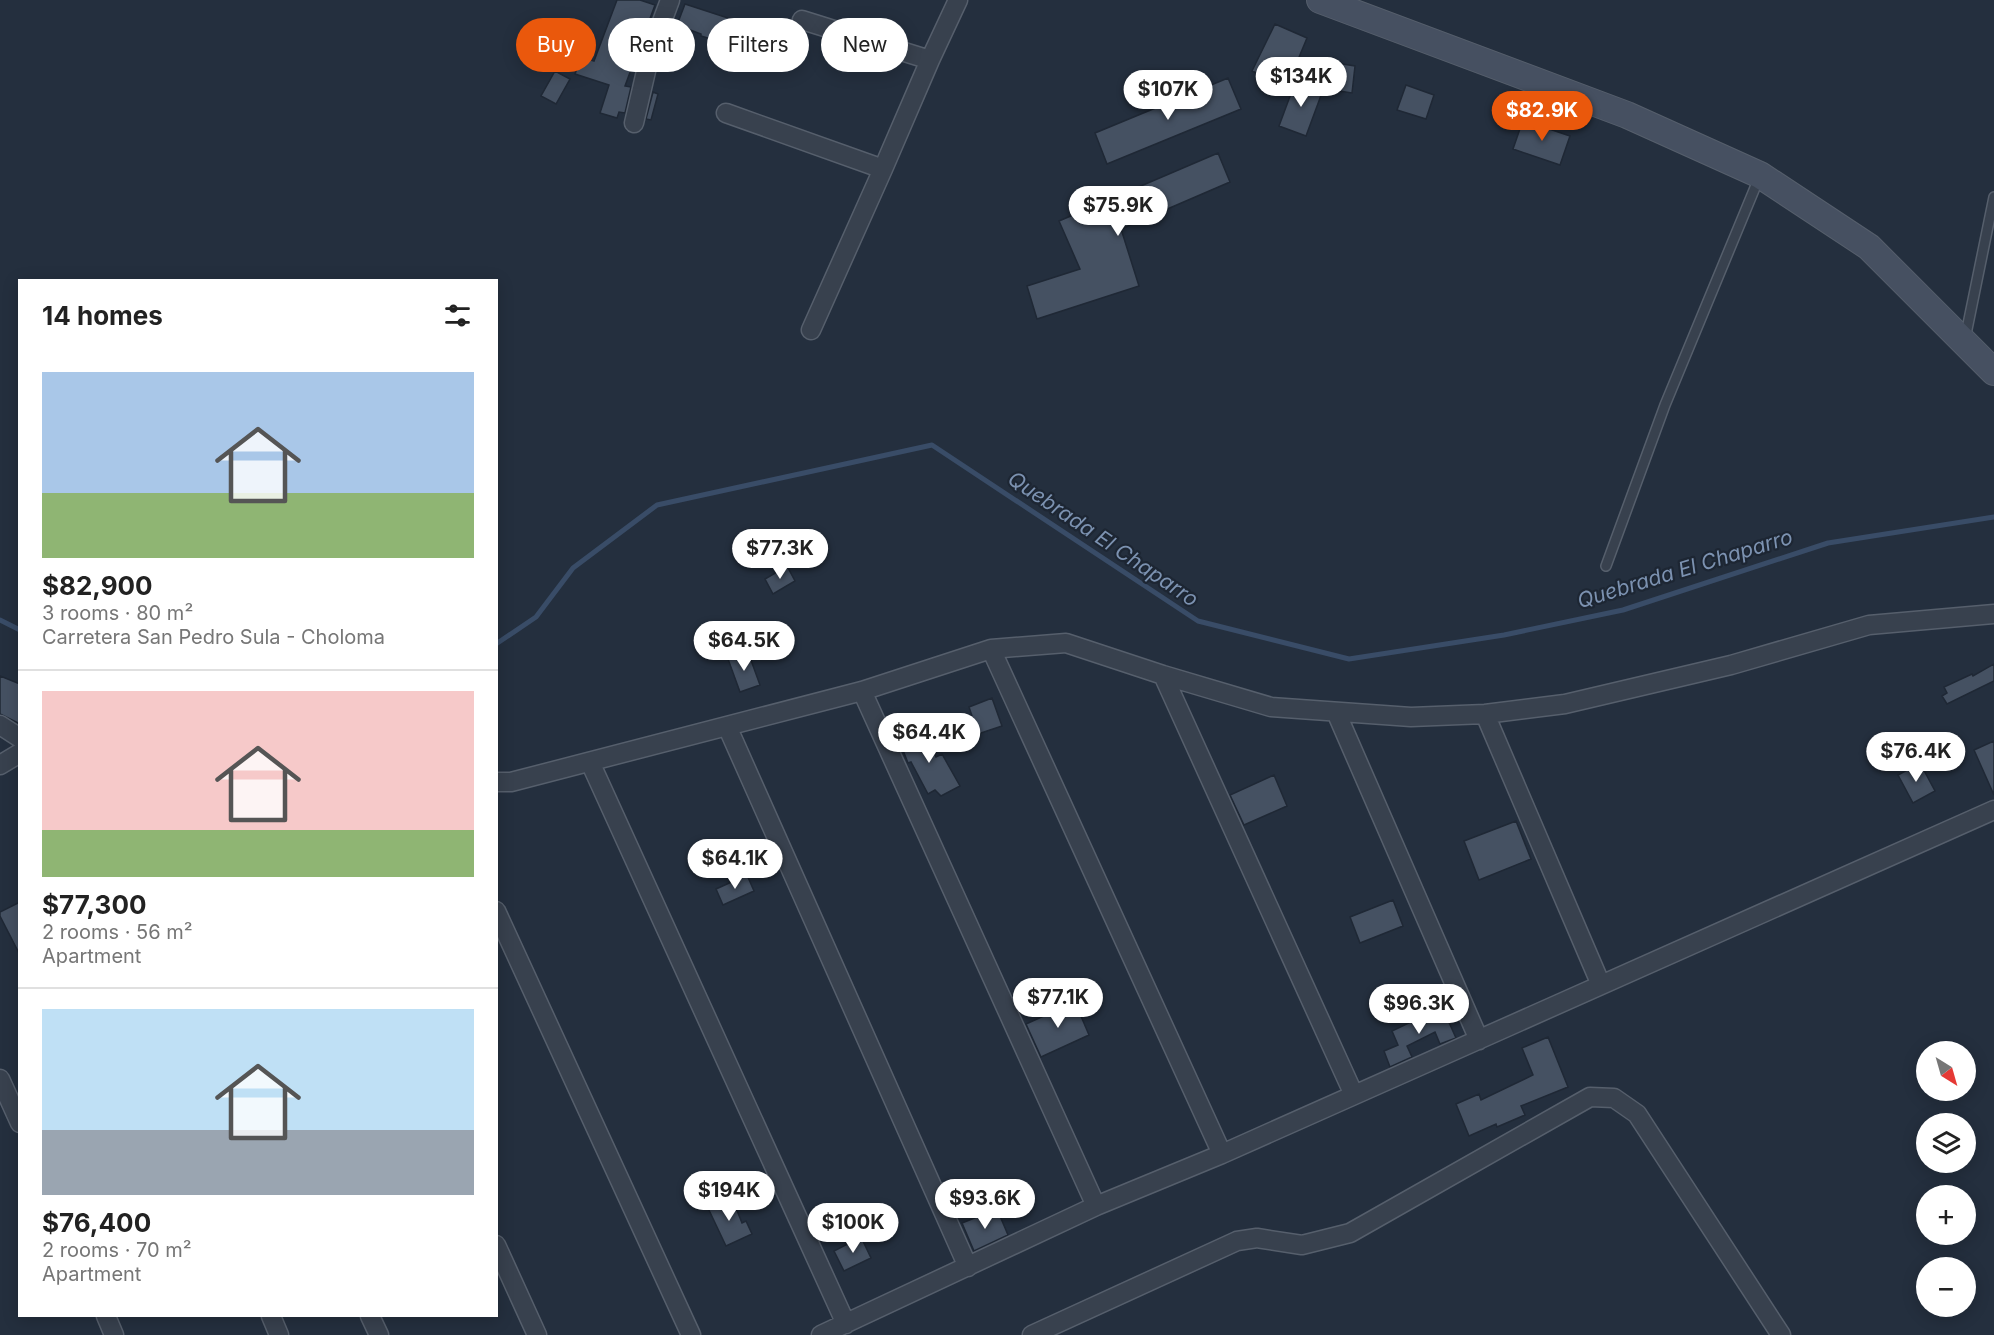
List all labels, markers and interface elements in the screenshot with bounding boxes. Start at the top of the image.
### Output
chip: Buy [516,18,596,72]
chip: Rent [608,18,695,72]
chip: Filters [707,18,809,72]
chip: New [821,18,908,72]
pin: $134K [1259,57,1343,108]
text: $134K [1270,64,1332,88]
pin: $107K [1126,70,1210,121]
text: $107K [1138,77,1198,101]
pin: $82.9K [1493,91,1591,142]
text: $82.9K [1506,98,1578,122]
pin: $75.9K [1069,186,1167,237]
text: $75.9K [1083,193,1153,217]
icon: filters [441,299,474,332]
text: 14 homes [42,300,163,331]
icon: home [204,411,312,519]
water label: Quebrada El Chaparro [1003,466,1203,612]
water label: Quebrada El Chaparro [1574,524,1796,613]
pin: $77.3K [731,529,829,580]
text: $77.3K [746,536,814,560]
text: $82,900 [42,570,153,601]
text: 3 rooms · 80 m² [42,601,193,625]
pin: $64.5K [695,621,793,672]
text: Carretera San Pedro Sula - Choloma [42,625,385,649]
text: $64.5K [708,628,780,652]
pin: $64.4K [880,713,978,764]
text: $64.4K [892,720,966,744]
icon: home [204,730,312,838]
pin: $76.4K [1867,732,1965,783]
text: $76.4K [1880,739,1952,763]
pin: $64.1K [686,839,784,890]
text: $64.1K [702,846,768,870]
text: $77,300 [42,889,146,920]
text: 2 rooms · 56 m² [42,920,193,944]
text: Apartment [42,944,141,968]
pin: $77.1K [1009,978,1107,1029]
pin: $96.3K [1370,984,1468,1035]
text: $77.1K [1027,985,1089,1009]
text: $96.3K [1383,991,1455,1015]
north arrow [1916,1041,1976,1101]
map controls [1916,1041,1976,1317]
icon: home [204,1048,312,1156]
button: layers [1916,1113,1976,1173]
pin: $194K [687,1171,771,1222]
text: $194K [698,1178,760,1202]
pin: $93.6K [936,1179,1034,1230]
button: + [1916,1185,1976,1245]
text: $93.6K [949,1186,1021,1210]
pin: $100K [811,1203,895,1254]
text: $76,400 [42,1207,151,1238]
text: $100K [821,1210,885,1234]
text: 2 rooms · 70 m² [42,1238,192,1262]
button: − [1916,1257,1976,1317]
text: Apartment [42,1262,141,1286]

